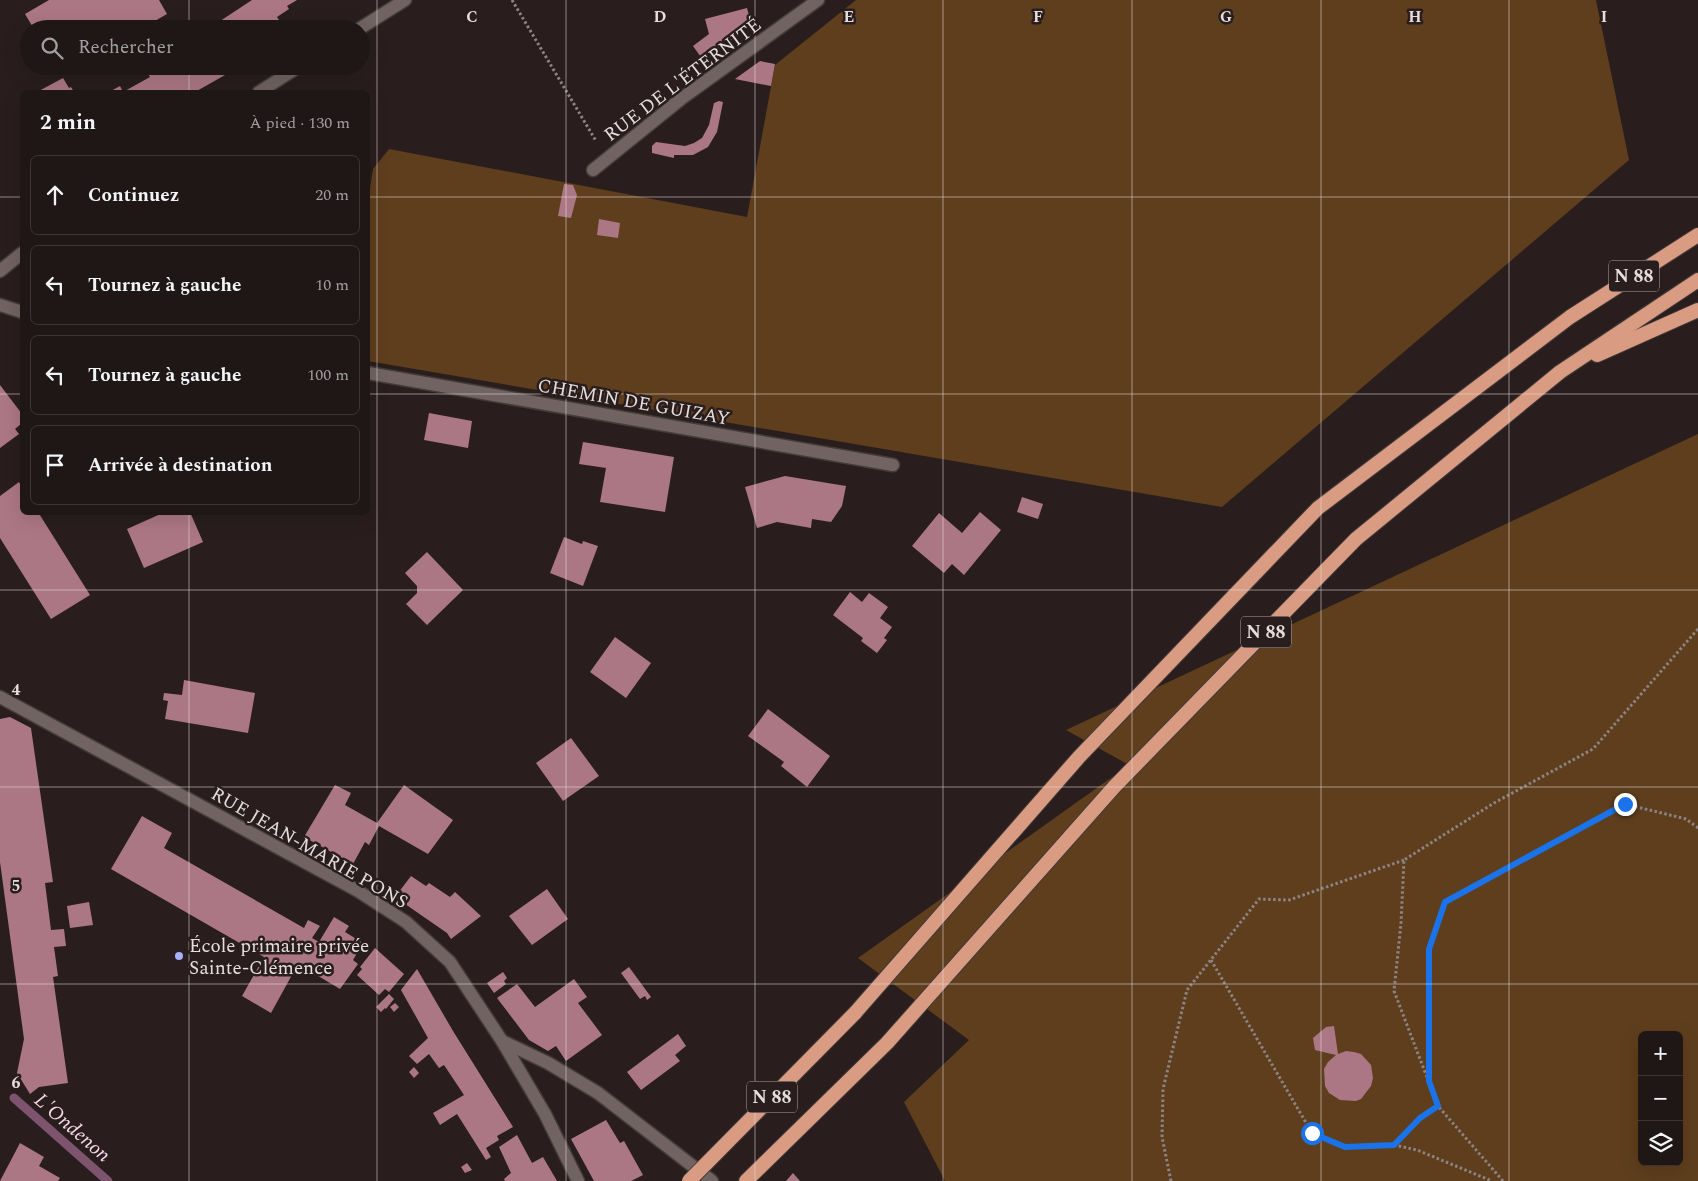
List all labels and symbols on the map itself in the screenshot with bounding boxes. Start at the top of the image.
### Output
text: C [466,5,478,29]
text: E [844,5,854,29]
text: F [1033,5,1043,29]
text: G [1220,5,1232,29]
text: H [1408,5,1422,29]
text: I [1601,5,1607,29]
street label: RUE DE L'ÉTERNITÉ [599,12,765,146]
road number: N 88 [1609,260,1659,292]
street label: CHEMIN DE GUIZAY [535,371,732,434]
road number: N 88 [1241,616,1291,648]
text: 4 [12,678,21,702]
street label: RUE JEAN-MARIE PONS [205,780,413,917]
route end [1614,793,1637,816]
text: 5 [12,874,20,898]
place label: École primaire privée Sainte-Clémence [189,932,369,983]
marker: École primaire privée Sainte-Clémence [173,950,185,962]
text: 6 [12,1071,21,1095]
road number: N 88 [747,1082,797,1112]
water label: L'Ondenon [27,1086,118,1170]
route start [1301,1122,1324,1145]

